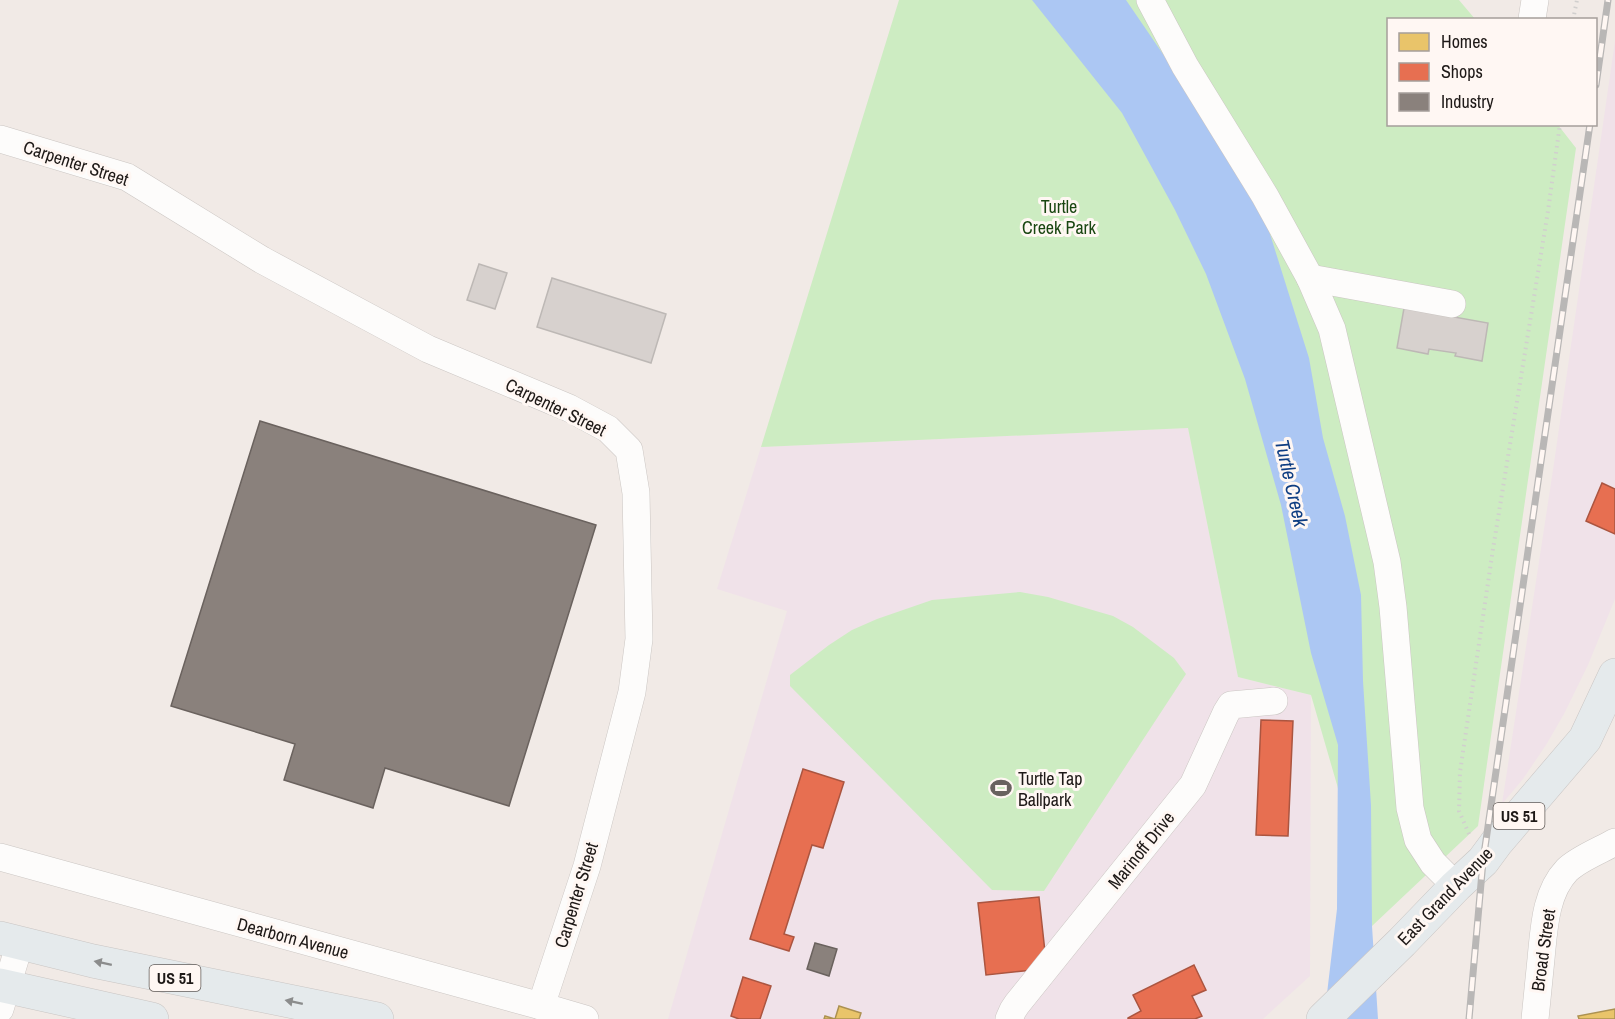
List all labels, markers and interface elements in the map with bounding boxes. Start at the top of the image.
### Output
legend [1387,18,1597,126]
text: Homes [1441,29,1488,54]
text: Shops [1441,59,1483,84]
text: Industry [1441,89,1494,114]
street label: Carpenter Street [20,134,132,192]
park label: Turtle Creek Park [1022,194,1097,240]
street label: Carpenter Street [501,372,611,442]
water label: Turtle Creek [1269,437,1315,530]
place label: Turtle Tap Ballpark [1018,766,1082,812]
sports icon: Turtle Tap Ballpark [989,776,1013,800]
road number: US 51 [1494,803,1544,829]
street label: Marinoff Drive [1102,806,1180,894]
street label: Carpenter Street [548,839,604,951]
street label: East Grand Avenue [1392,841,1498,951]
street label: Broad Street [1525,907,1561,993]
street label: Dearborn Avenue [234,911,352,965]
one-way arrow [93,958,112,967]
road number: US 51 [150,965,201,991]
one-way arrow [284,997,303,1006]

